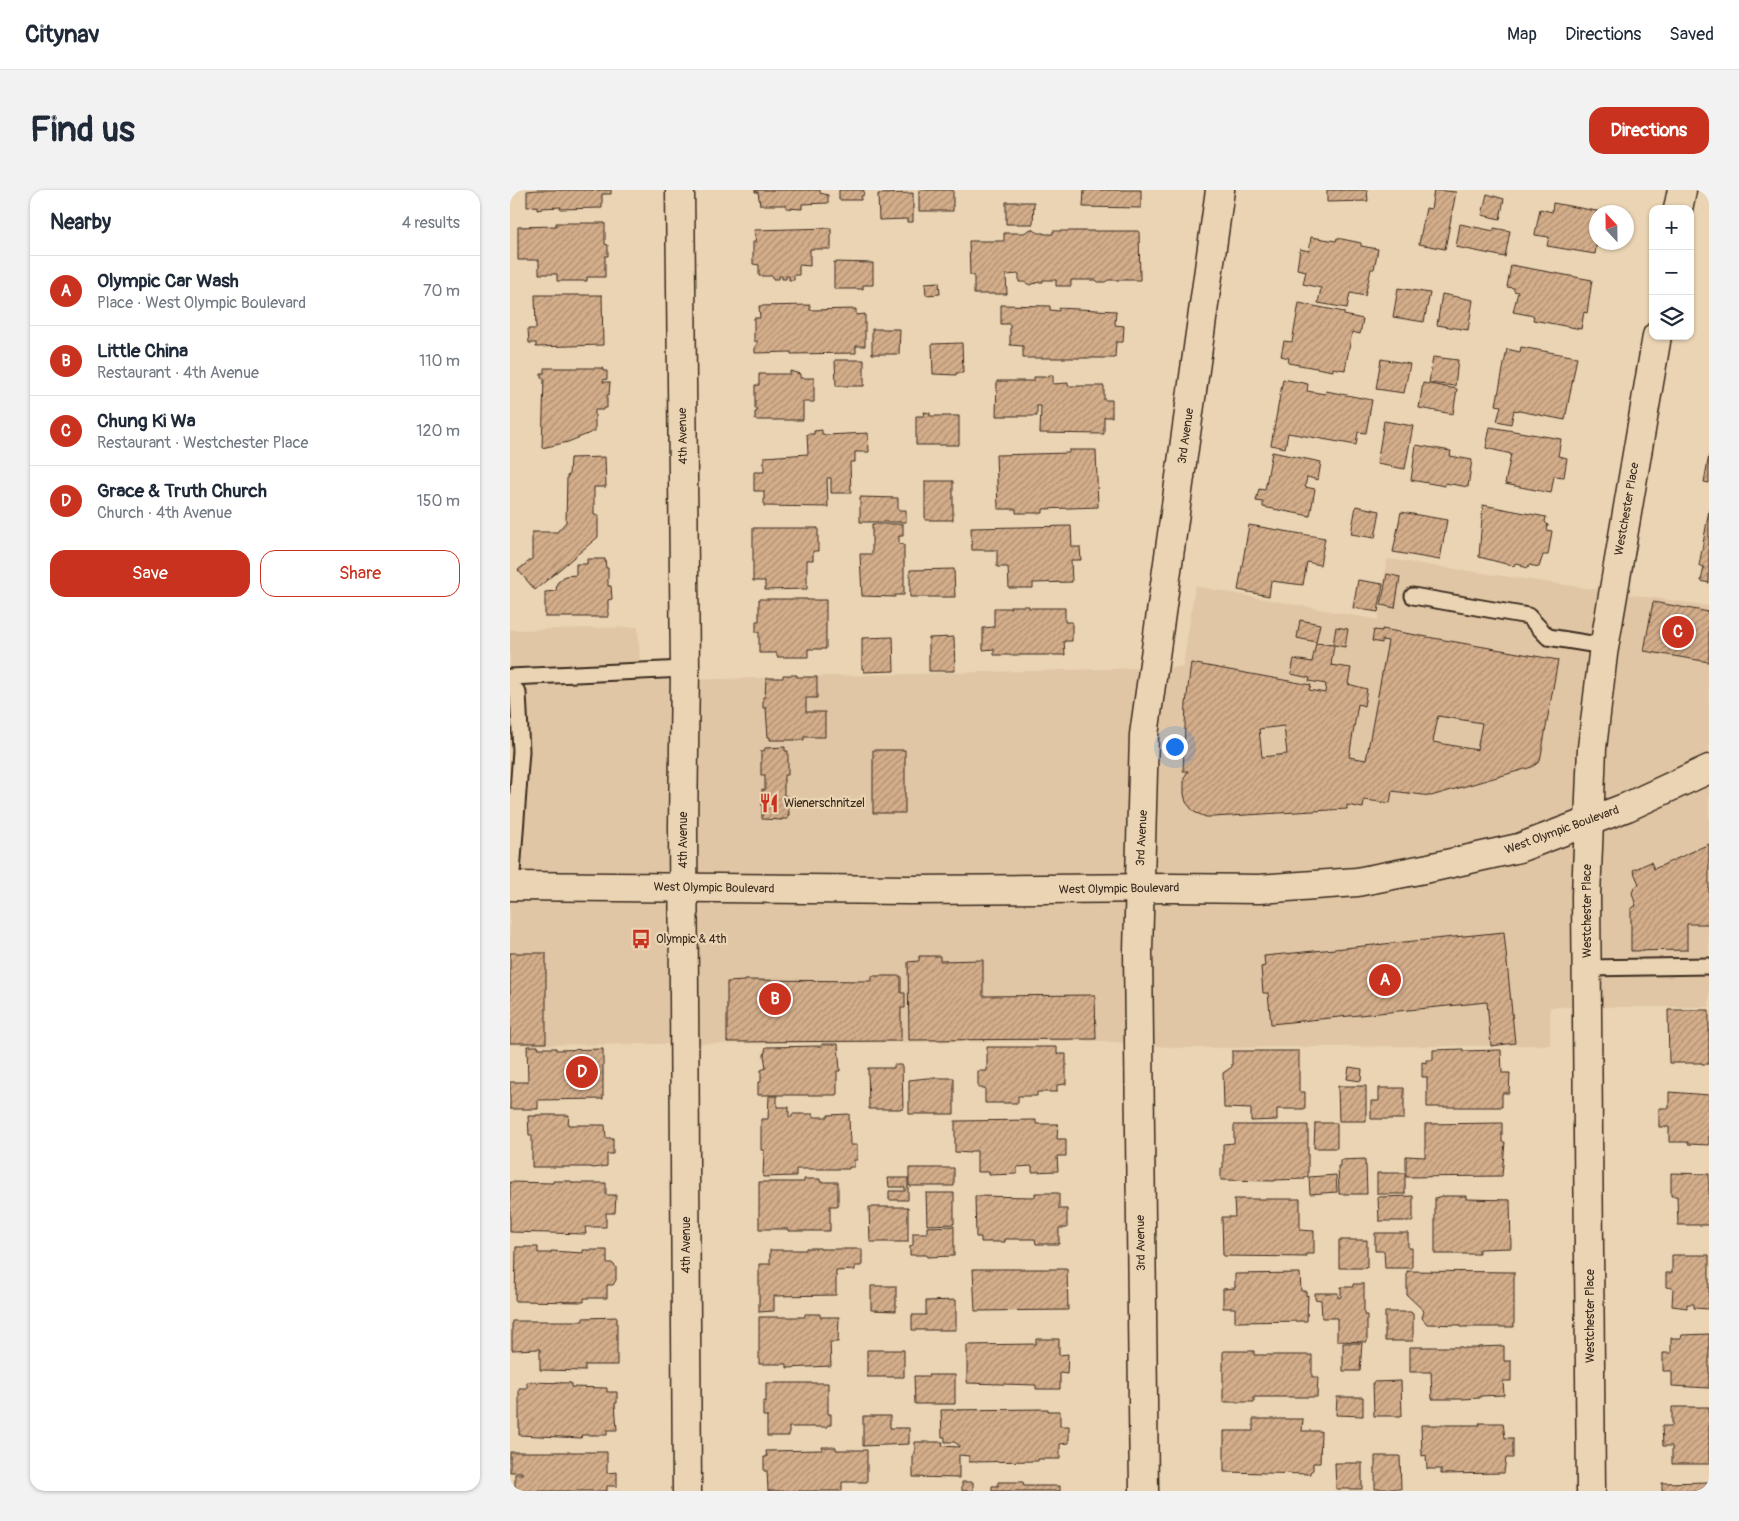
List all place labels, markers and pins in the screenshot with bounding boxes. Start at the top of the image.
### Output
pin: C [1662,613,1694,651]
restaurant icon: Wienerschnitzel [758,792,780,814]
place label: Wienerschnitzel [784,796,865,811]
bus stop icon: Olympic & 4th [630,928,652,950]
place label: Olympic & 4th [656,932,727,947]
pin: A [1369,961,1401,999]
pin: B [759,980,791,1018]
pin: D [566,1053,598,1091]

